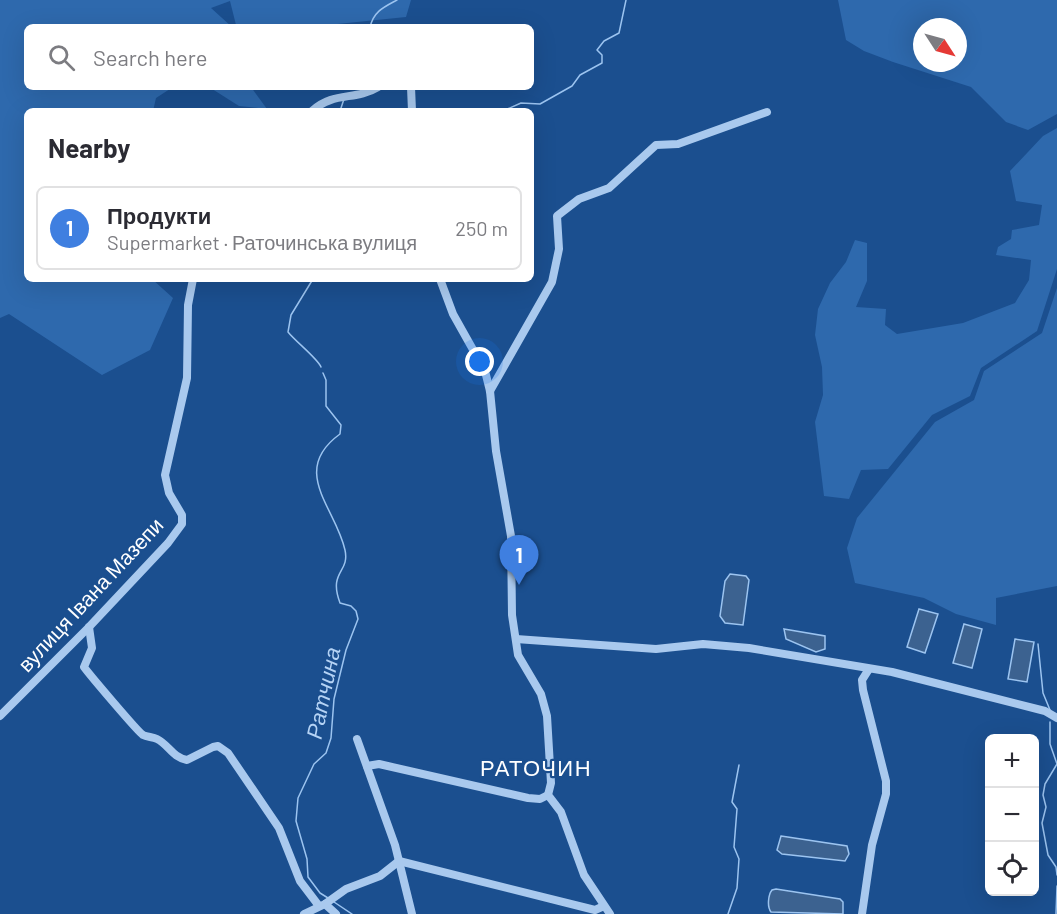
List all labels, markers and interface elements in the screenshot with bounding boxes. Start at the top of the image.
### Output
north arrow [913,18,967,72]
search box [24,24,534,90]
icon: search [45,41,78,74]
text: Search here [93,44,207,70]
text: Nearby [48,132,130,163]
text: Продукти [107,202,211,228]
text: 1 [66,216,73,240]
text: 250 m [455,216,508,240]
text: Supermarket · Раточинська вулиця [107,230,417,254]
your location [465,347,494,376]
street label: вулиця Івана Мазепи [12,512,168,676]
pin: 1 [500,536,538,585]
water label: Ратчина [300,645,344,741]
map controls [985,734,1039,896]
button: + [985,734,1039,788]
district label: РАТОЧИН [480,754,592,780]
button: − [985,788,1039,842]
button: locate [985,842,1039,896]

